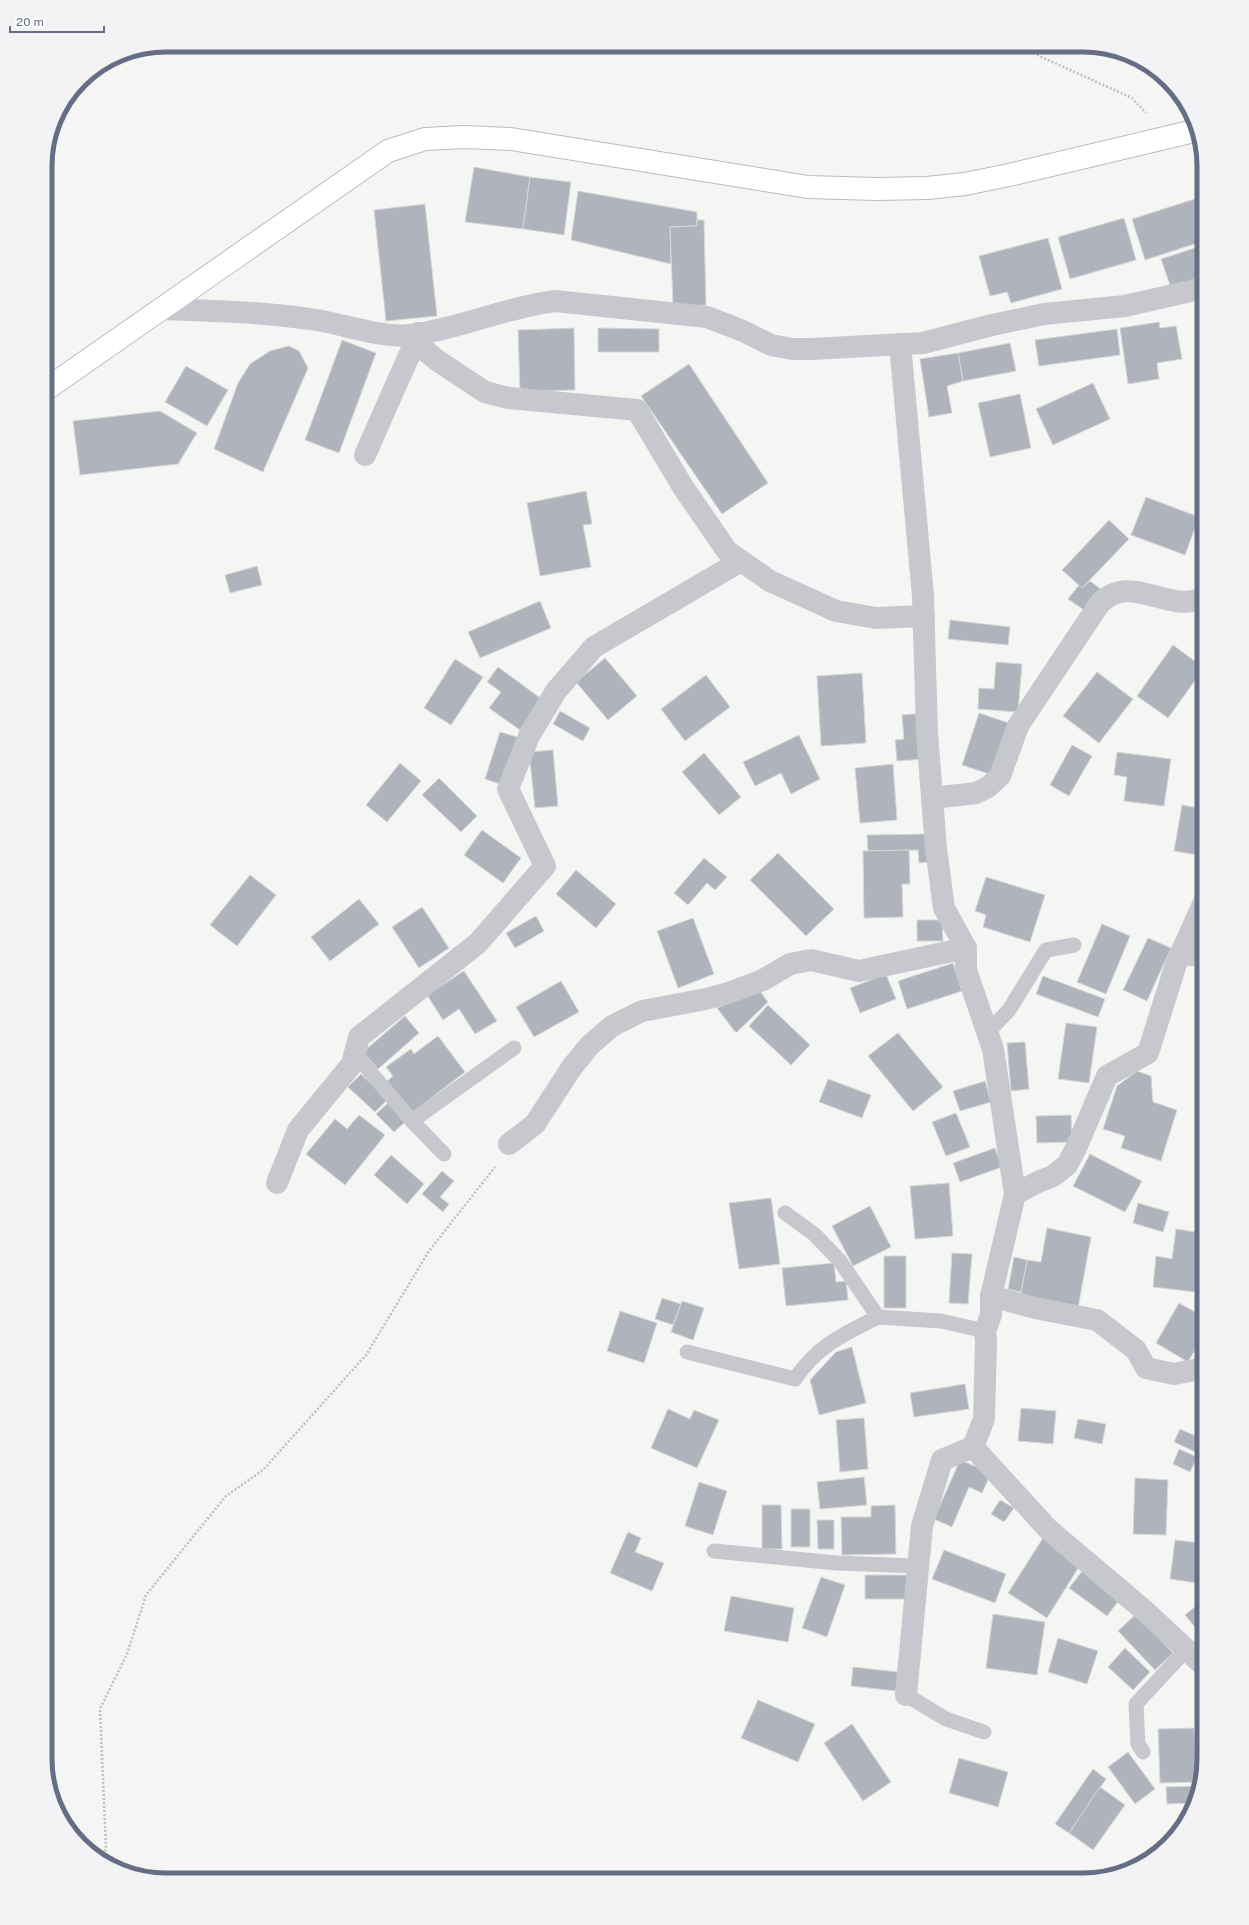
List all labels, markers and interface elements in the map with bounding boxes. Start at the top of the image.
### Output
scale bar [10,8,104,34]
text: 20 m [16,15,44,29]

